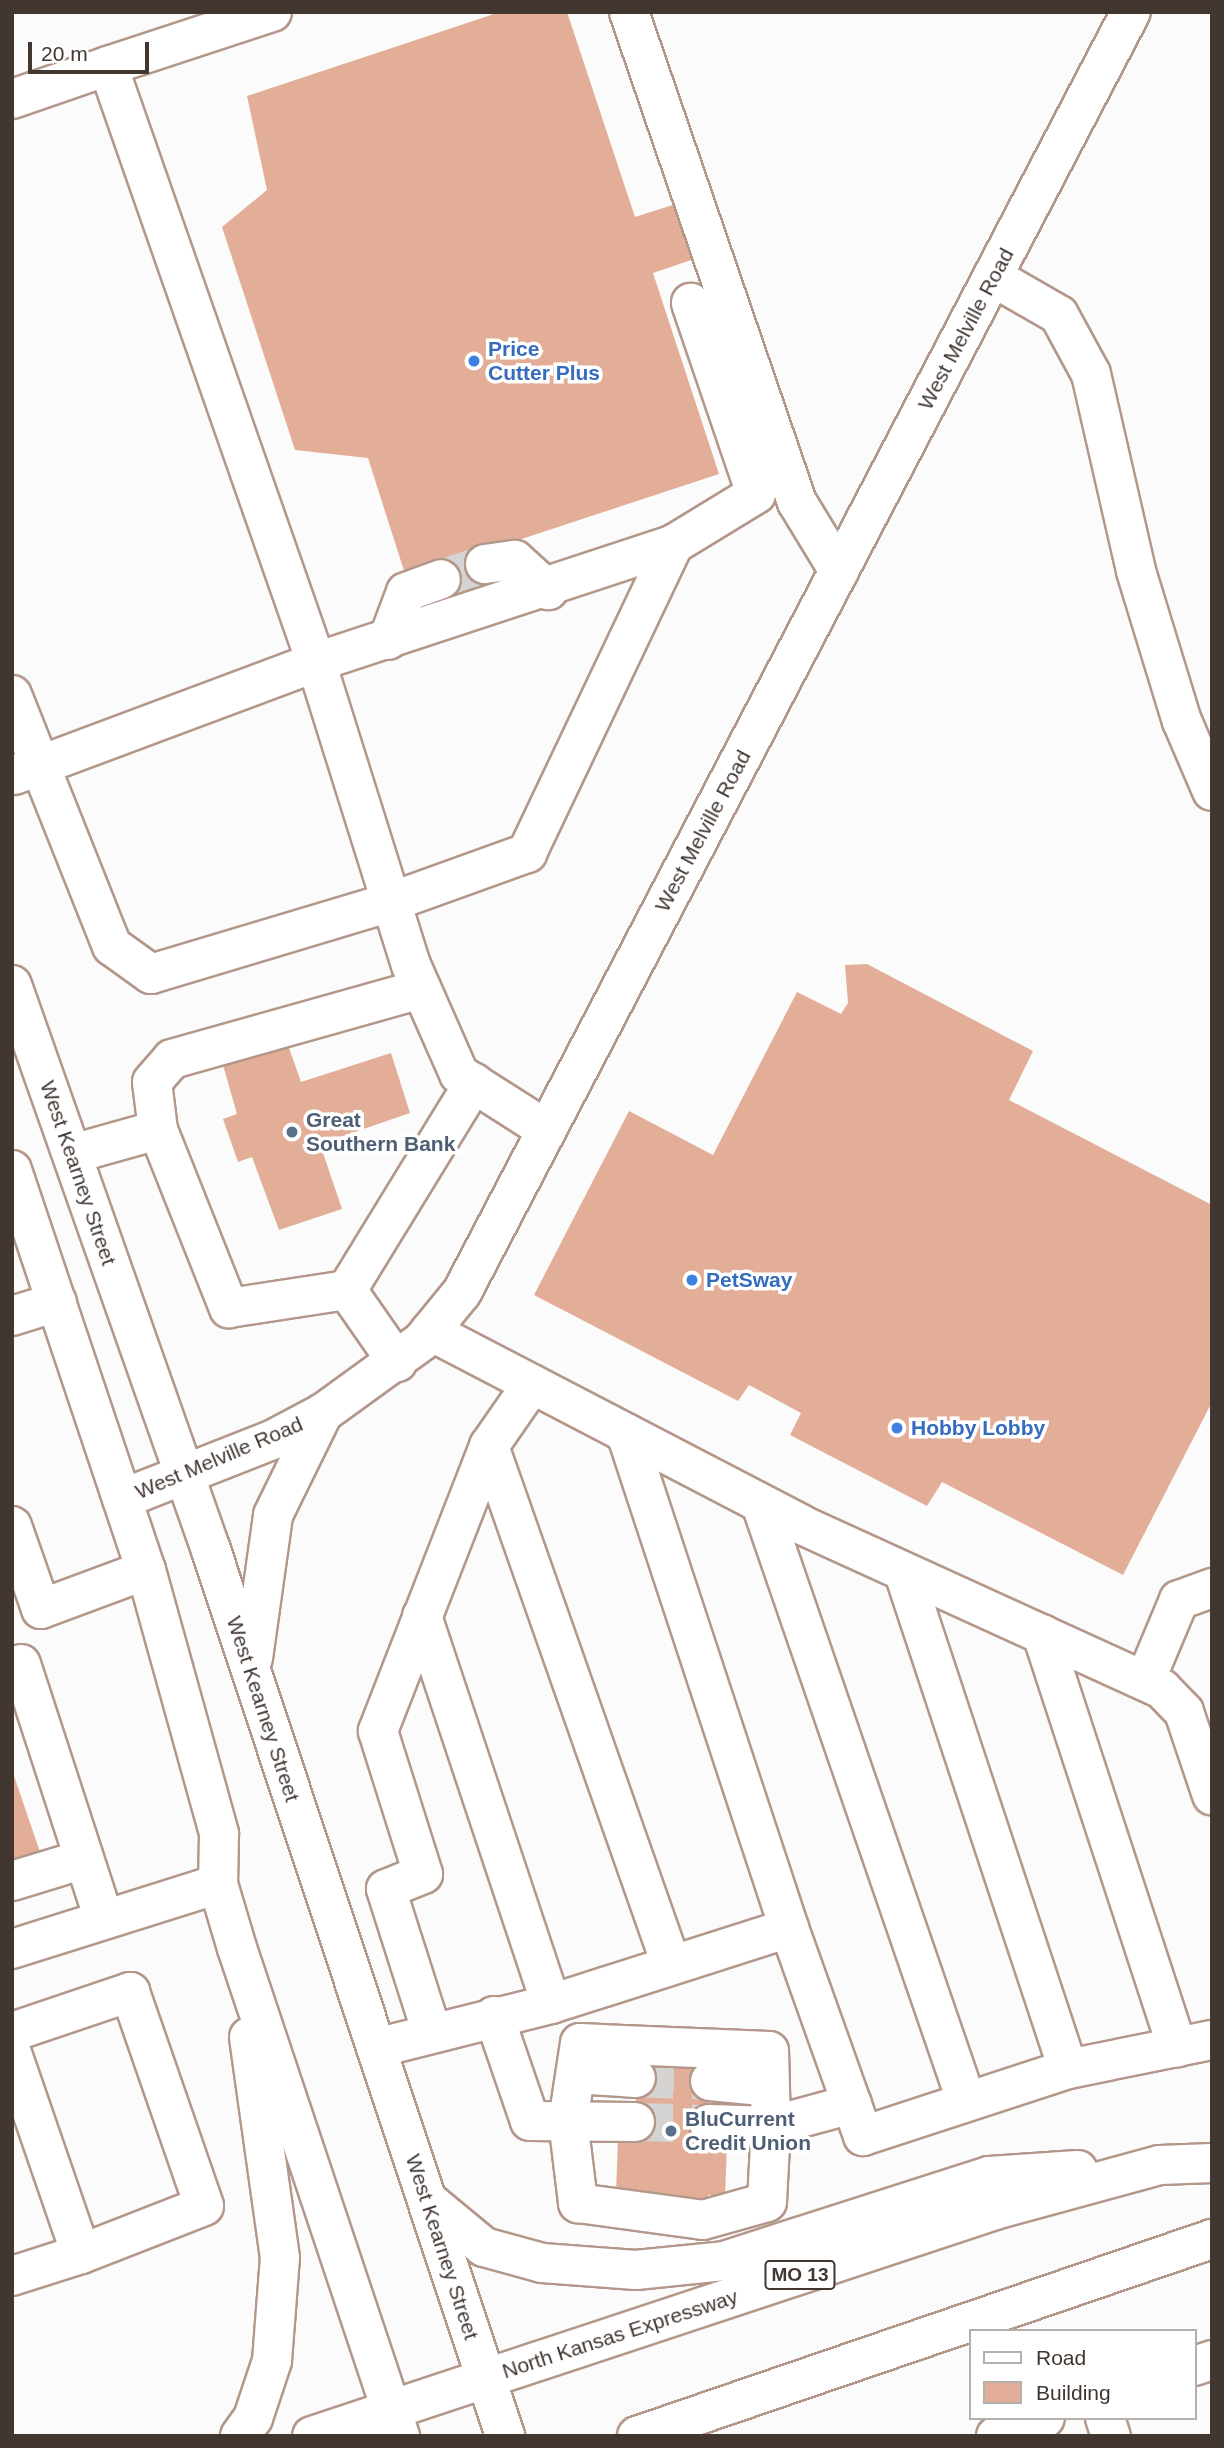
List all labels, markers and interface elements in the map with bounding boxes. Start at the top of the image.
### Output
scale bar [32,28,152,72]
text: 20 m [41,42,88,65]
street label: West Melville Road [913,244,1019,414]
place label: Price Cutter Plus [488,336,600,386]
marker: Price Cutter Plus [466,353,482,369]
street label: West Melville Road [650,746,756,916]
street label: West Kearney Street [35,1077,121,1269]
place label: Great Southern Bank [306,1107,455,1157]
marker: Great Southern Bank [284,1124,300,1140]
place label: PetSway [706,1267,792,1293]
marker: PetSway [684,1272,700,1288]
street label: West Melville Road [132,1411,306,1505]
place label: Hobby Lobby [911,1415,1045,1441]
marker: Hobby Lobby [889,1420,905,1436]
street label: West Kearney Street [221,1613,305,1805]
place label: BluCurrent Credit Union [685,2106,811,2156]
marker: BluCurrent Credit Union [663,2123,679,2139]
street label: West Kearney Street [400,2151,484,2343]
road number: MO 13 [763,2260,837,2290]
street label: North Kansas Expressway [499,2284,741,2384]
legend [968,2329,1196,2420]
text: Road [1036,2346,1086,2369]
text: Building [1036,2381,1111,2404]

